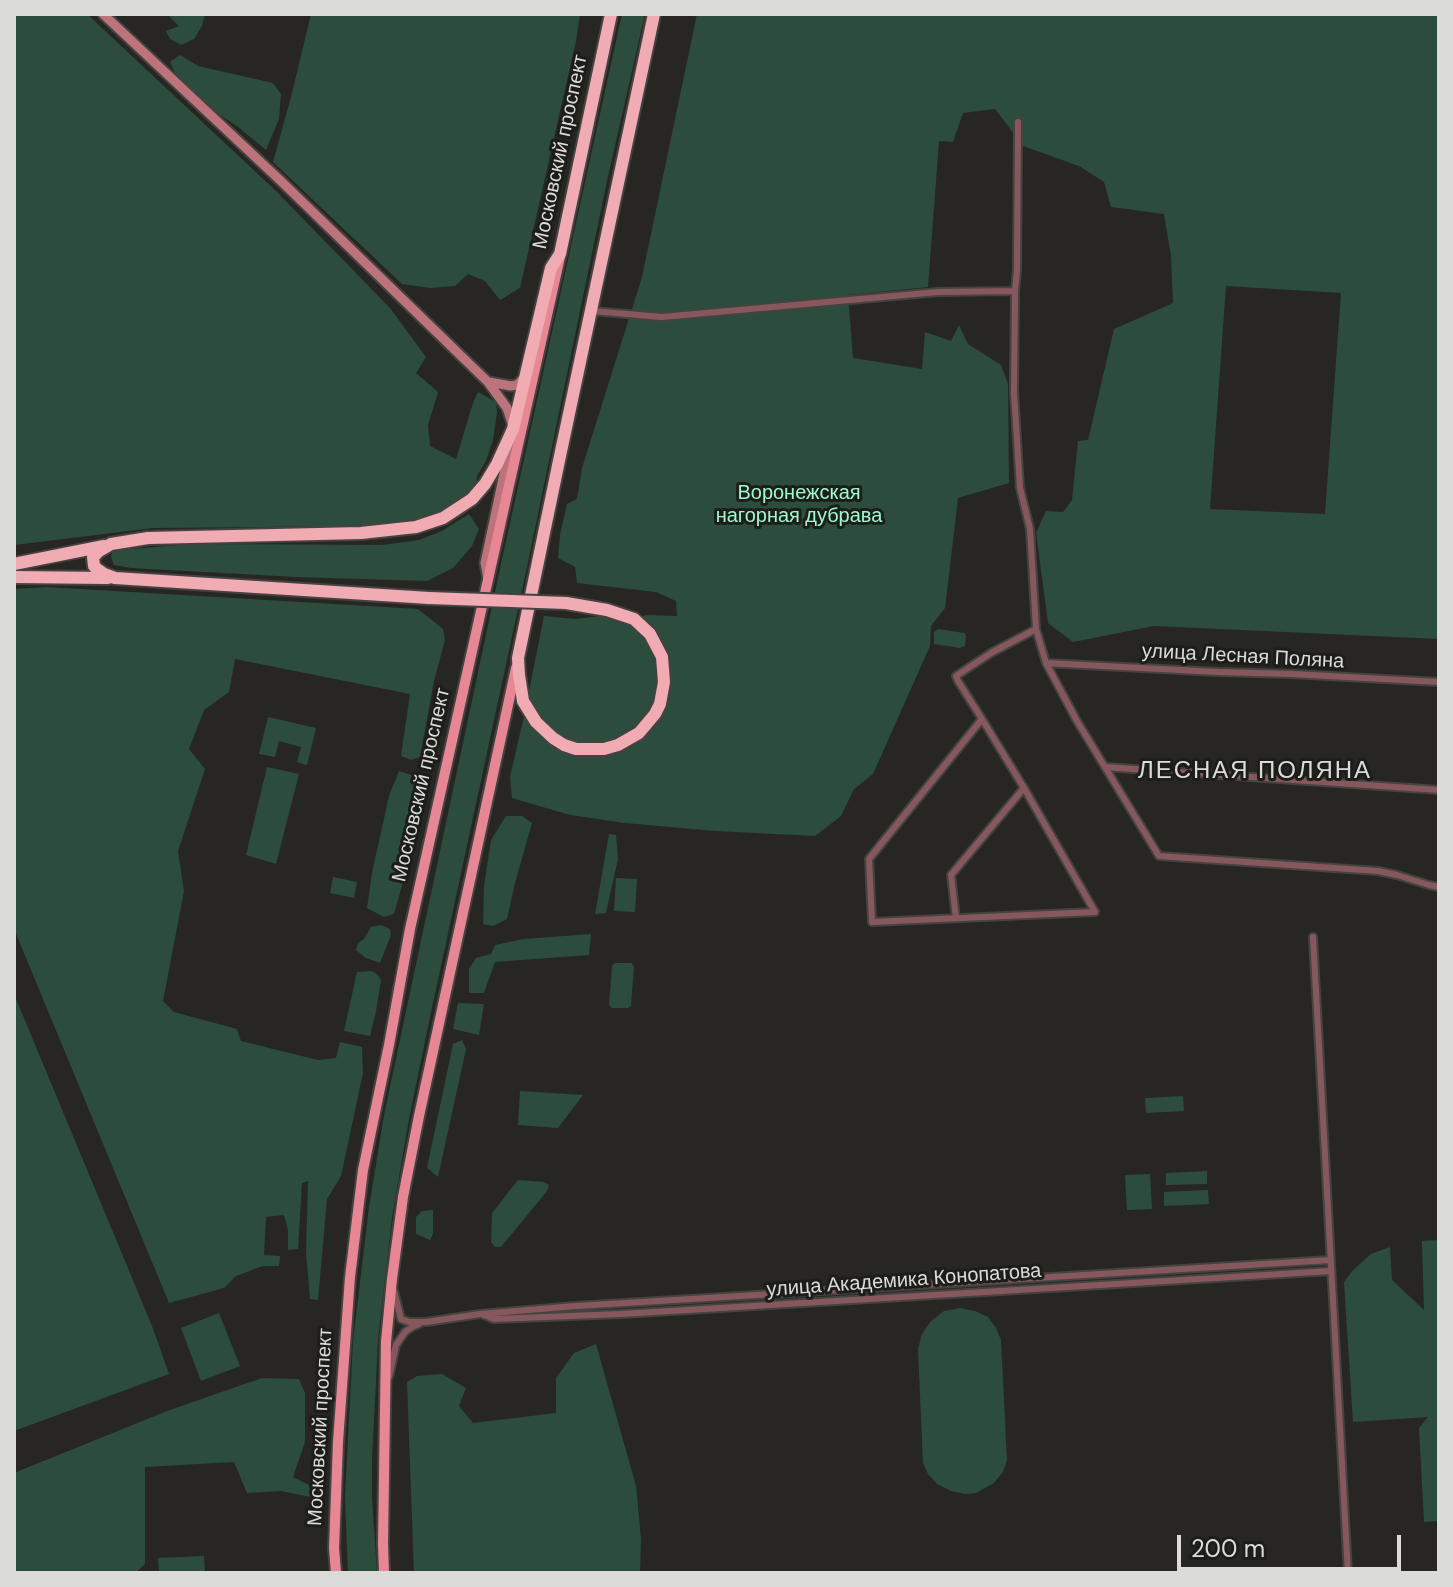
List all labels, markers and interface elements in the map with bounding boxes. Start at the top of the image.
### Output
street label: Московский проспект [529,53,593,251]
park label: Воронежская нагорная дубрава [716,482,882,529]
street label: улица Лесная Поляна [1141,640,1345,674]
street label: Московский проспект [388,686,456,884]
district label: ЛЕСНАЯ ПОЛЯНА [1138,758,1372,786]
street label: улица Академика Конопатова [766,1259,1042,1303]
street label: Московский проспект [304,1327,338,1527]
scale bar [1181,1519,1405,1569]
text: 200 m [1191,1533,1265,1564]

